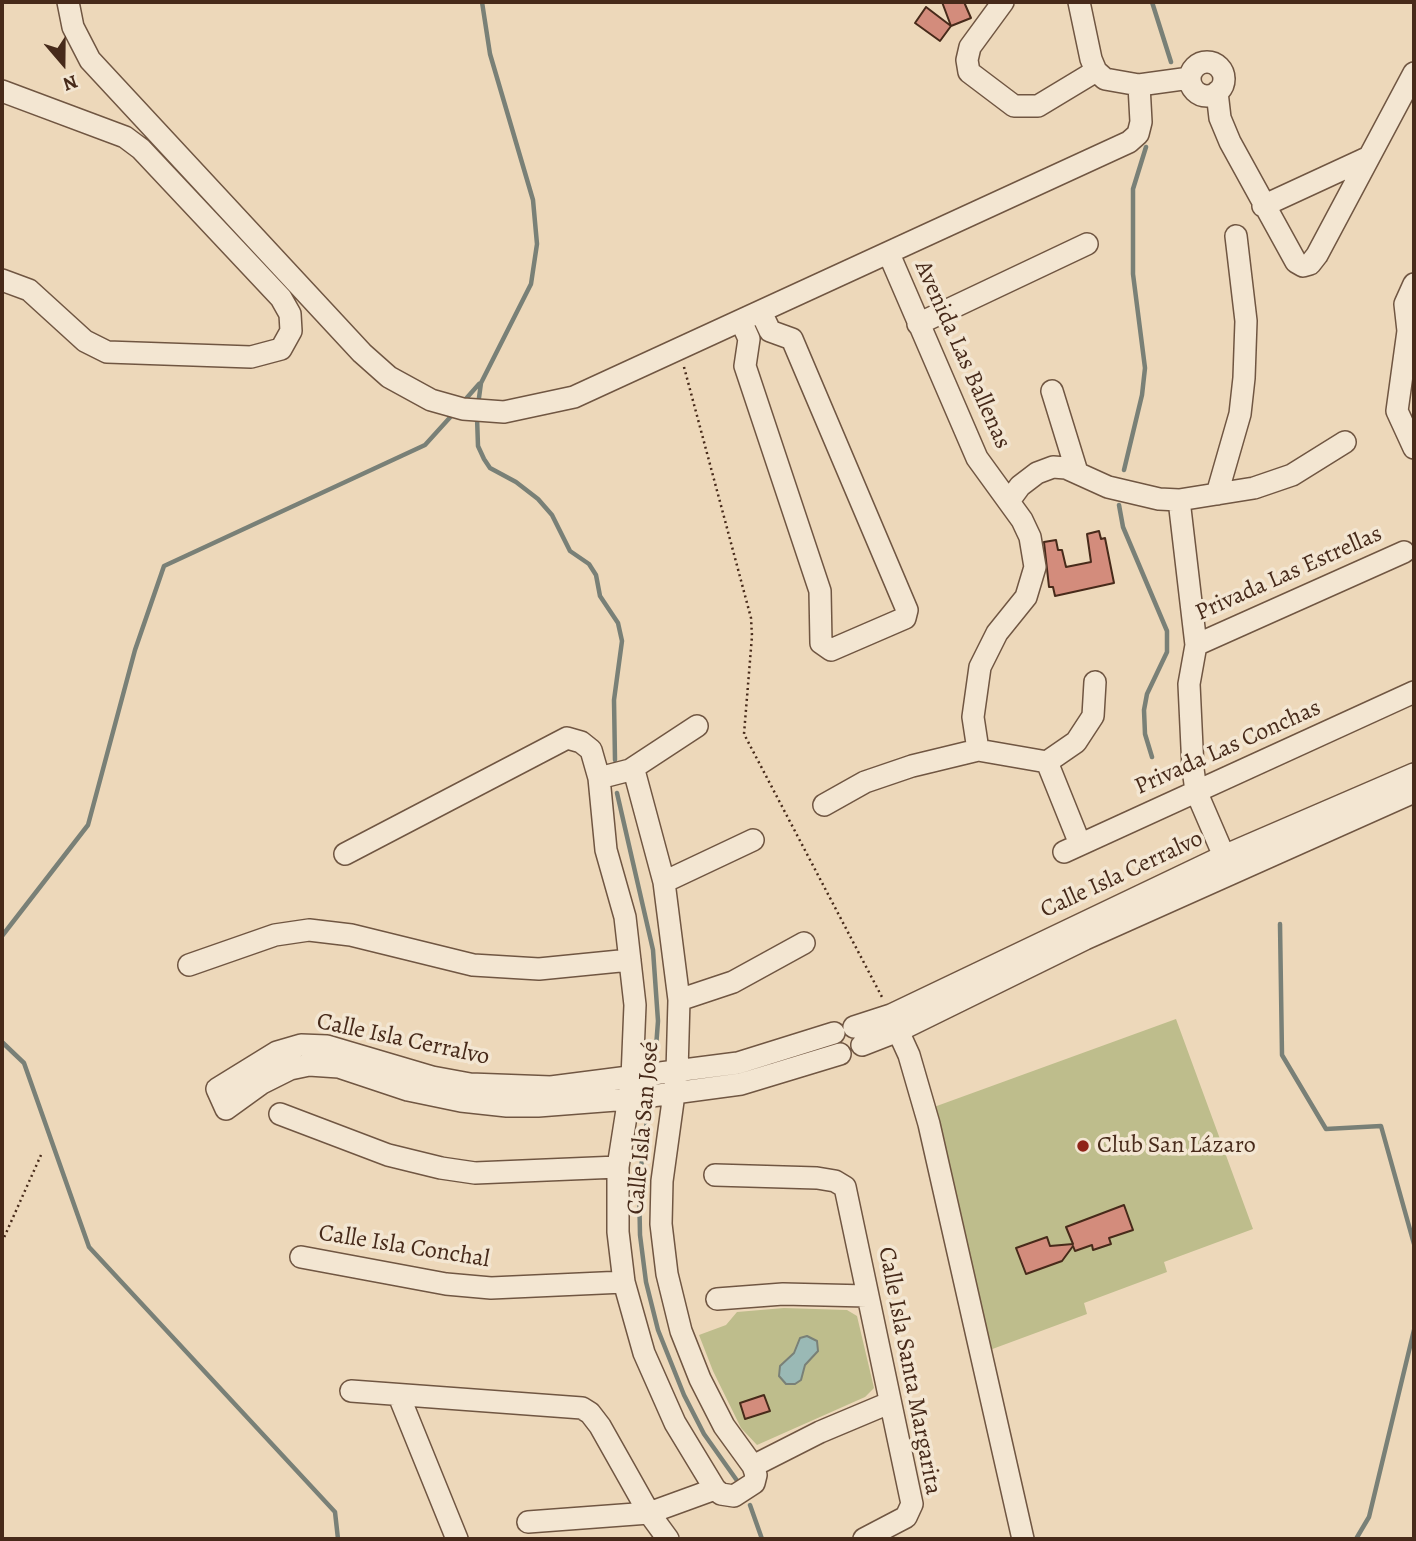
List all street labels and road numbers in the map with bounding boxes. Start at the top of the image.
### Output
street label: Avenida Las Ballenas [908,256,1016,454]
street label: Privada Las Estrellas [1191,520,1387,628]
street label: Privada Las Conchas [1131,694,1325,802]
street label: Calle Isla Cerralvo [1036,825,1208,925]
street label: Calle Isla Cerralvo [314,1008,492,1072]
street label: Calle Isla San José [622,1040,666,1216]
street label: Calle Isla Conchal [316,1219,492,1275]
street label: Calle Isla Santa Margarita [871,1245,947,1497]

